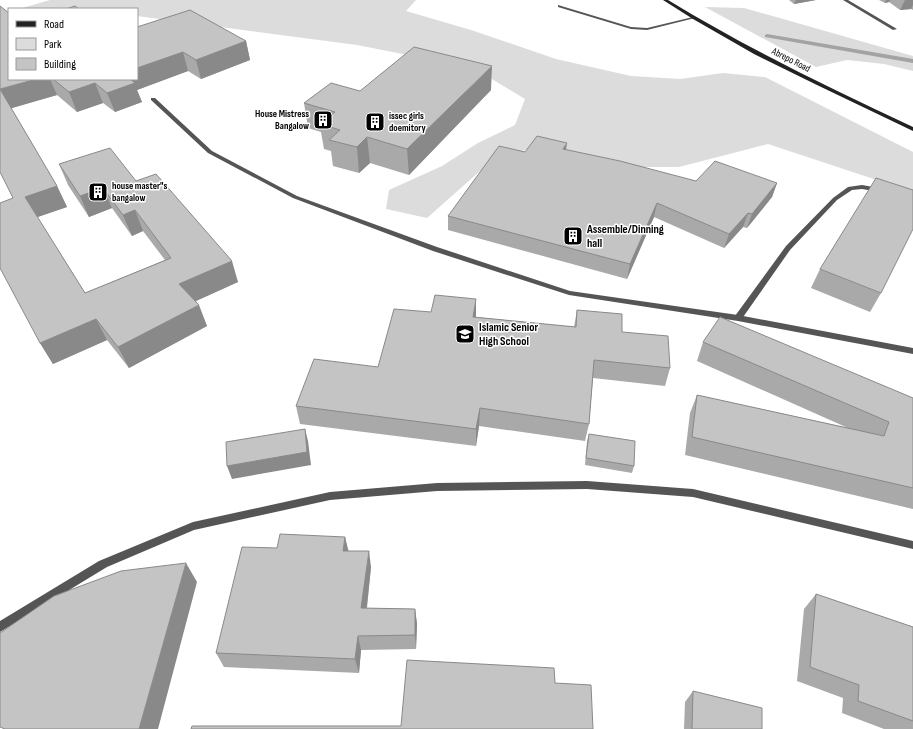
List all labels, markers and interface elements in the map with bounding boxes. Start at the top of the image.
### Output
legend [8,8,138,80]
text: Road [44,17,64,32]
text: Park [44,37,62,52]
street label: Abrepo Road [769,45,812,75]
text: Building [44,57,76,72]
place label: House Mistress Bangalow [255,108,309,132]
building icon: House Mistress Bangalow [312,109,334,131]
place label: issec girls doemitory [389,110,426,134]
building icon: issec girls doemitory [364,111,386,133]
place label: house master"s bangalow [112,180,168,204]
building icon: house master"s bangalow [87,181,109,203]
place label: Assemble/Dinning hall [586,222,664,251]
building icon: Assemble/Dinning hall [562,225,584,247]
place label: Islamic Senior High School [479,320,538,349]
school or university icon: Islamic Senior High School [454,323,476,345]

